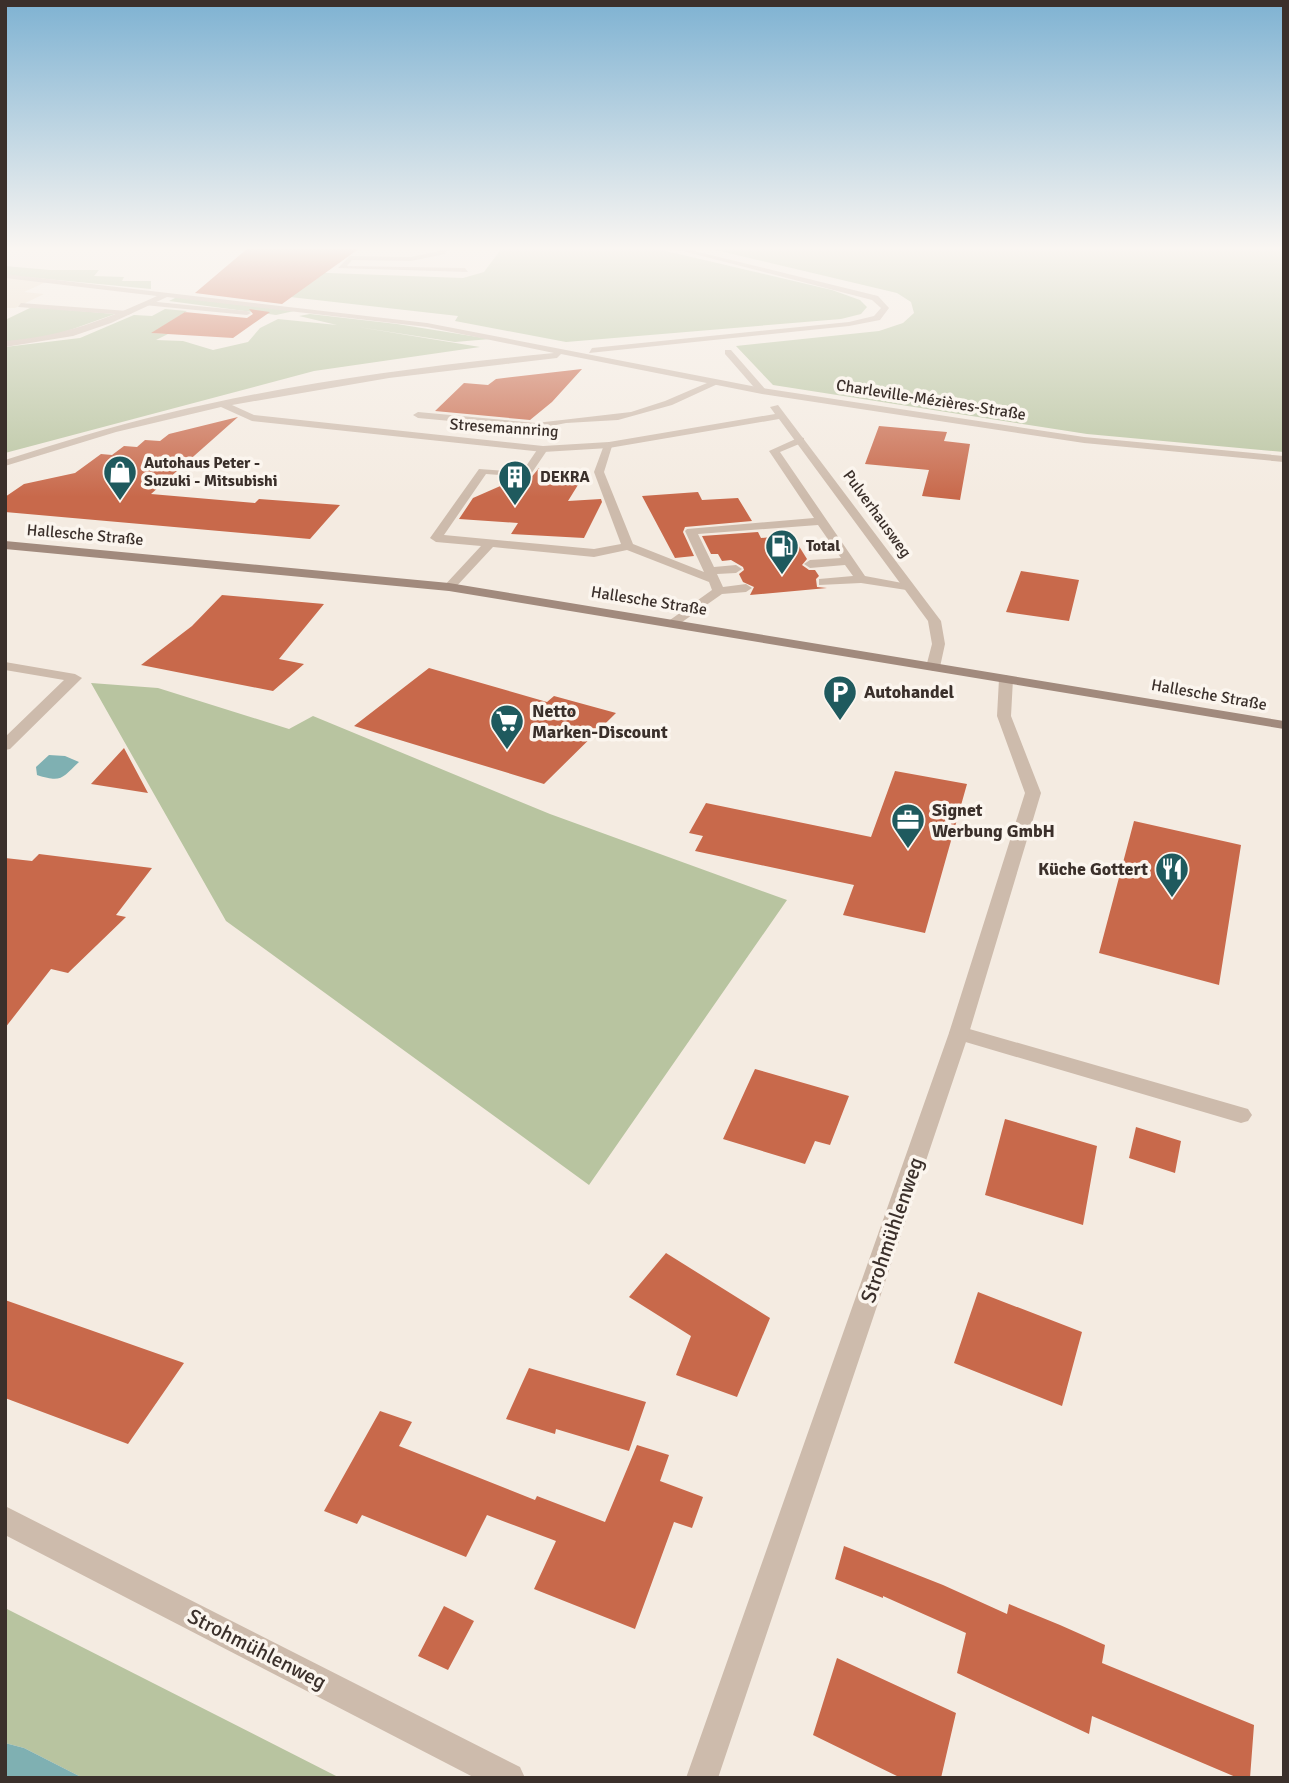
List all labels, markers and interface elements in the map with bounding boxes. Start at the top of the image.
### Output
street label: Charleville-Mézières-Straße [835,375,1027,425]
street label: Stresemannring [449,414,559,442]
shop icon: Autohaus Peter - Suzuki - Mitsubishi [101,453,139,502]
place label: Autohaus Peter - Suzuki - Mitsubishi [144,453,278,491]
building icon: DEKRA [496,458,534,507]
street label: Pulverhausweg [838,466,916,562]
place label: DEKRA [540,467,591,487]
street label: Hallesche Straße [26,520,144,550]
fuel station icon: Total [763,527,801,576]
place label: Total [806,536,840,556]
street label: Hallesche Straße [590,582,708,620]
parking icon: Autohandel [821,673,859,722]
street label: Hallesche Straße [1150,675,1268,715]
place label: Autohandel [864,681,955,703]
place label: Netto Marken-Discount [532,700,668,743]
supermarket icon: Netto Marken-Discount [488,702,526,751]
place label: Signet Werbung GmbH [932,799,1055,842]
office icon: Signet Werbung GmbH [889,801,927,850]
restaurant icon: Küche Gottert [1153,850,1191,899]
place label: Küche Gottert [1038,858,1148,880]
street label: Strohmühlenweg [855,1154,929,1306]
street label: Strohmühlenweg [183,1603,331,1695]

